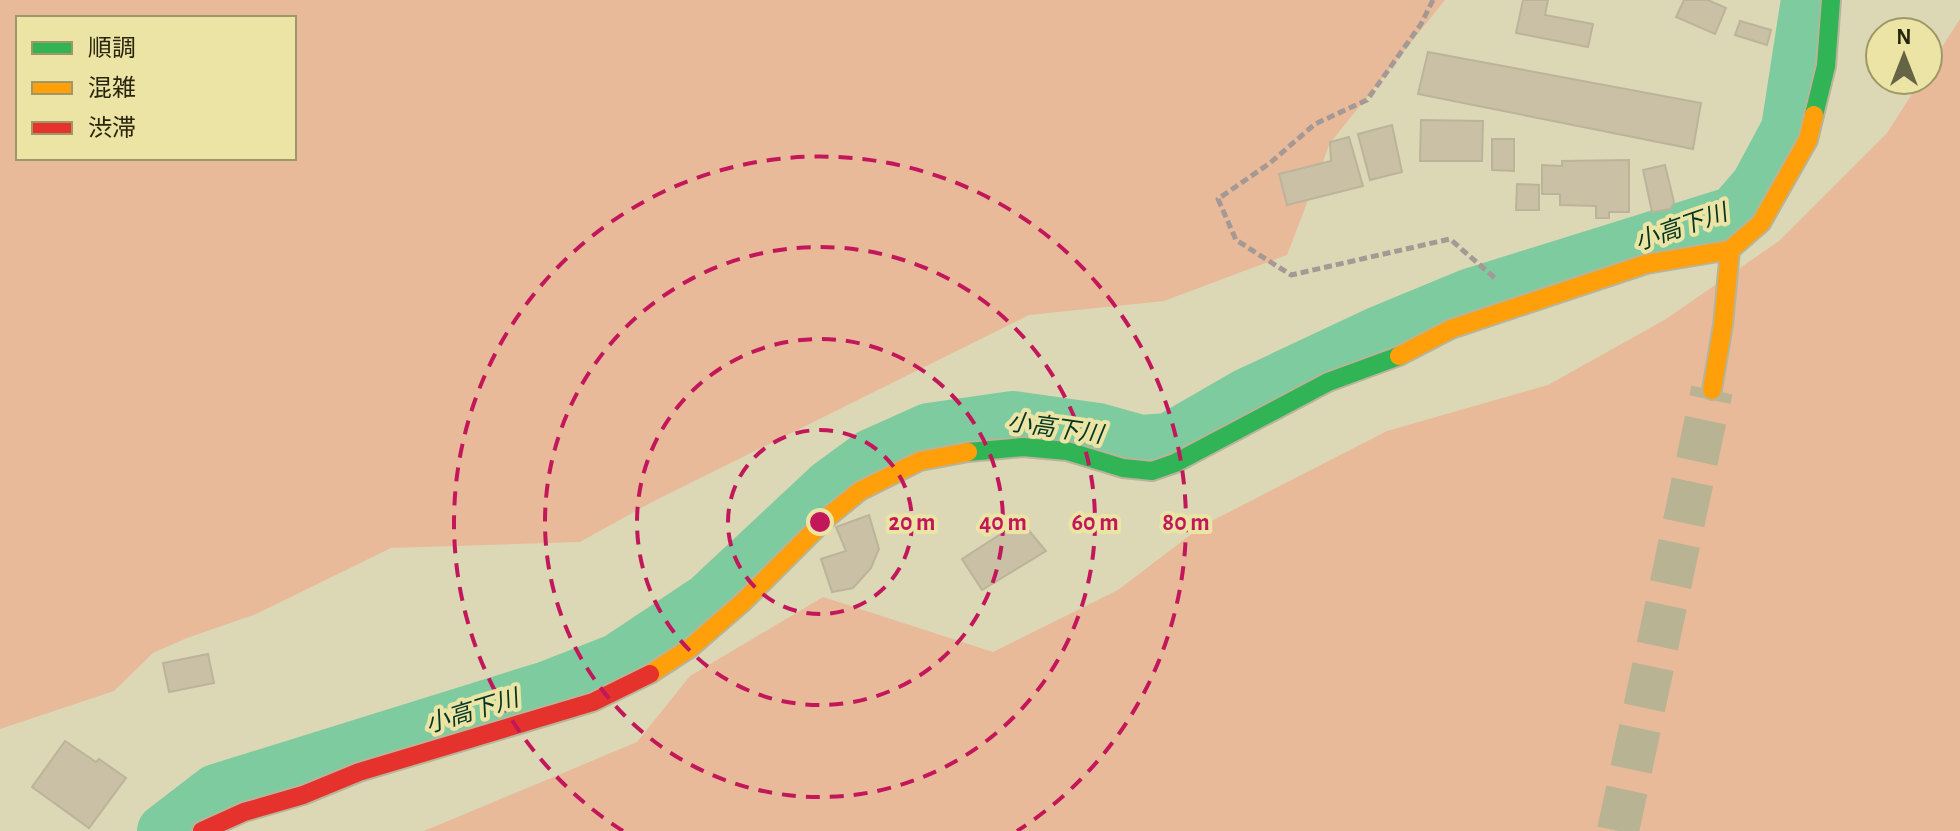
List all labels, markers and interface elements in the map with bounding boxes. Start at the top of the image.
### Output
legend [16,16,296,160]
north arrow [1864,16,1944,96]
text: N [1896,26,1912,48]
text: 順調 [88,36,136,61]
text: 混雑 [88,75,136,101]
text: 渋滞 [88,115,136,141]
water label: 小高下川 [1631,198,1733,255]
water label: 小高下川 [1006,408,1107,448]
centre of rings [806,508,834,536]
text: 20 m [889,511,935,535]
text: 40 m [979,511,1027,535]
text: 60 m [1071,511,1119,535]
text: 80 m [1162,511,1210,535]
water label: 小高下川 [422,684,524,738]

